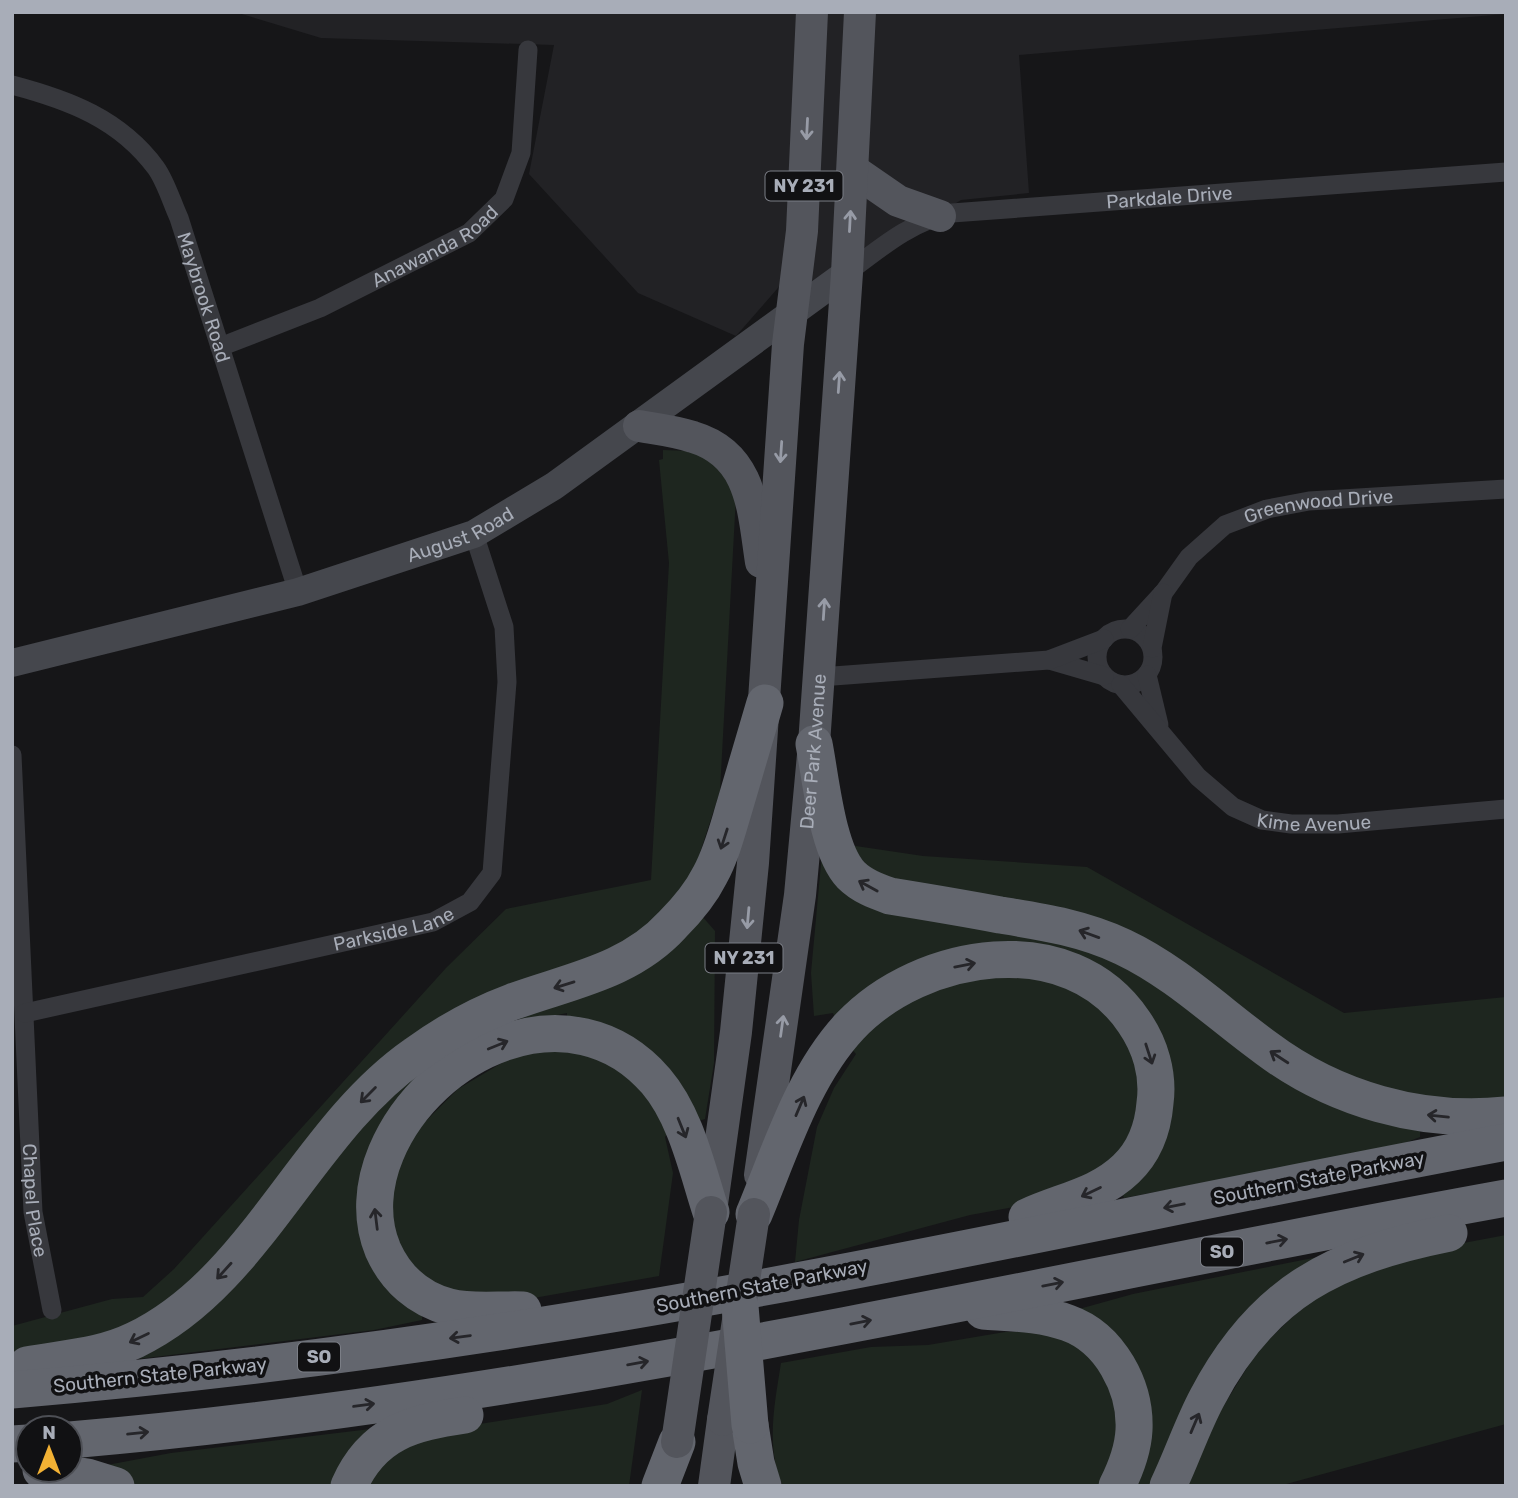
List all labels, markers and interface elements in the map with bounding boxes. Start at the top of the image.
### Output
one-way arrow [800,118,813,141]
road number: NY 231 [766,172,842,201]
street label: Parkdale Drive [1105,181,1233,213]
street label: Anawanda Road [368,200,502,292]
one-way arrow [843,210,856,233]
street label: Maybrook Road [173,229,236,365]
one-way arrow [833,371,846,394]
one-way arrow [774,440,787,463]
street label: Greenwood Drive [1241,484,1394,528]
street label: August Road [404,502,518,567]
one-way arrow [818,598,831,621]
street label: Deer Park Avenue [795,673,830,830]
street label: Kime Avenue [1255,808,1372,836]
one-way arrow [717,828,730,850]
one-way arrow [858,879,879,892]
street label: Parkside Lane [331,902,458,955]
one-way arrow [741,906,754,929]
one-way arrow [1079,927,1101,939]
road number: NY 231 [706,944,782,973]
one-way arrow [953,958,976,971]
one-way arrow [553,980,575,993]
one-way arrow [776,1015,789,1038]
one-way arrow [486,1037,508,1050]
one-way arrow [1144,1043,1157,1065]
one-way arrow [1270,1050,1289,1065]
one-way arrow [360,1087,377,1104]
one-way arrow [794,1096,807,1118]
one-way arrow [1427,1110,1450,1123]
one-way arrow [676,1116,689,1138]
street label: Chapel Place [18,1143,53,1259]
street label: Southern State Parkway [1211,1146,1427,1210]
one-way arrow [1081,1186,1102,1199]
one-way arrow [1163,1200,1186,1213]
one-way arrow [369,1208,382,1231]
one-way arrow [1265,1233,1288,1247]
road number: SO [1201,1238,1243,1266]
one-way arrow [1343,1251,1364,1264]
street label: Southern State Parkway [654,1254,870,1318]
one-way arrow [216,1262,232,1280]
one-way arrow [1042,1277,1064,1291]
one-way arrow [849,1315,872,1329]
one-way arrow [129,1331,150,1345]
one-way arrow [449,1331,472,1344]
road number: SO [298,1342,340,1372]
street label: Southern State Parkway [52,1352,268,1398]
one-way arrow [626,1356,648,1370]
one-way arrow [352,1399,375,1412]
one-way arrow [1189,1413,1202,1434]
north arrow [14,1414,84,1484]
text: N [42,1421,56,1444]
one-way arrow [126,1426,149,1439]

